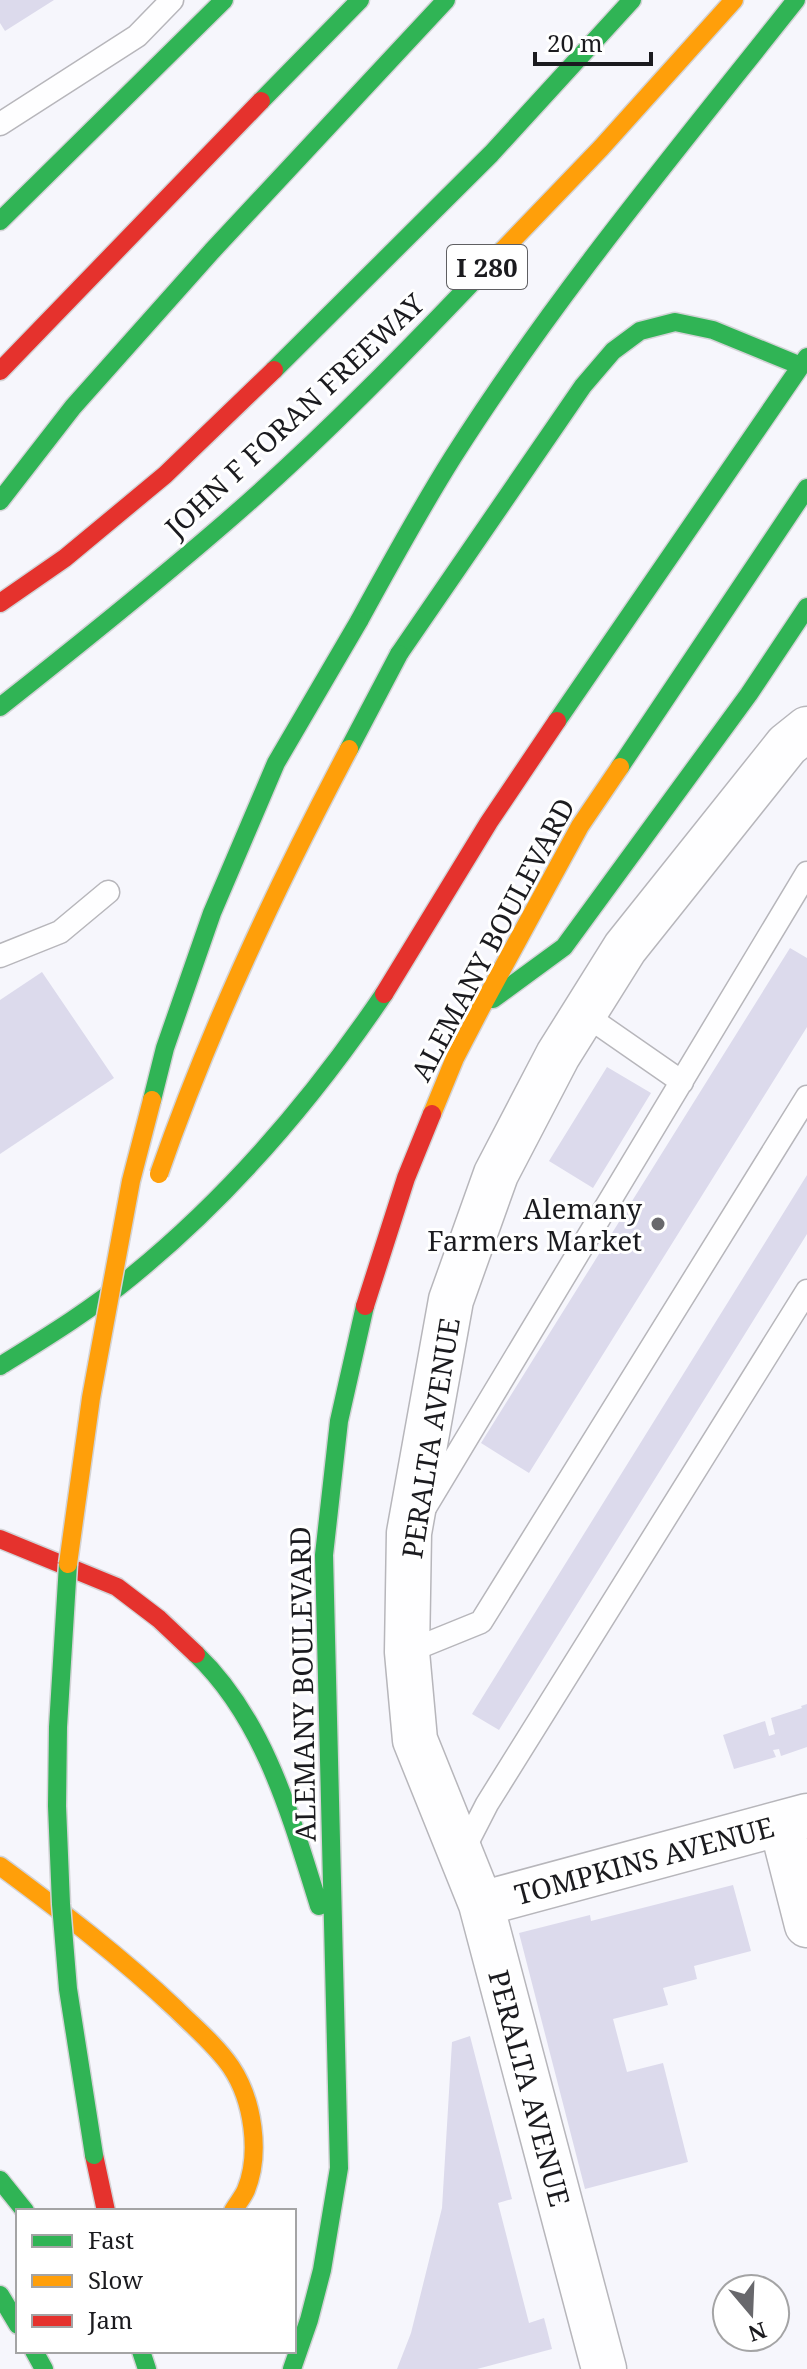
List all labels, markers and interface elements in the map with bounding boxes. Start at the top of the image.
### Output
scale bar [535,16,651,66]
text: 20 m [547,26,603,59]
road number: I 280 [447,245,527,289]
street label: JOHN F FORAN FREEWAY [155,284,432,546]
street label: ALEMANY BOULEVARD [401,791,583,1087]
place label: Alemany Farmers Market [427,1189,642,1259]
marker: Alemany Farmers Market [649,1215,667,1233]
street label: PERALTA AVENUE [392,1315,468,1561]
street label: ALEMANY BOULEVARD [280,1526,324,1842]
street label: TOMPKINS AVENUE [510,1807,778,1913]
street label: PERALTA AVENUE [480,1966,580,2210]
legend [16,2209,296,2353]
text: Fast [88,2223,134,2256]
text: Slow [88,2263,143,2296]
north arrow [711,2273,791,2353]
text: Jam [87,2303,133,2336]
text: N [745,2316,771,2350]

